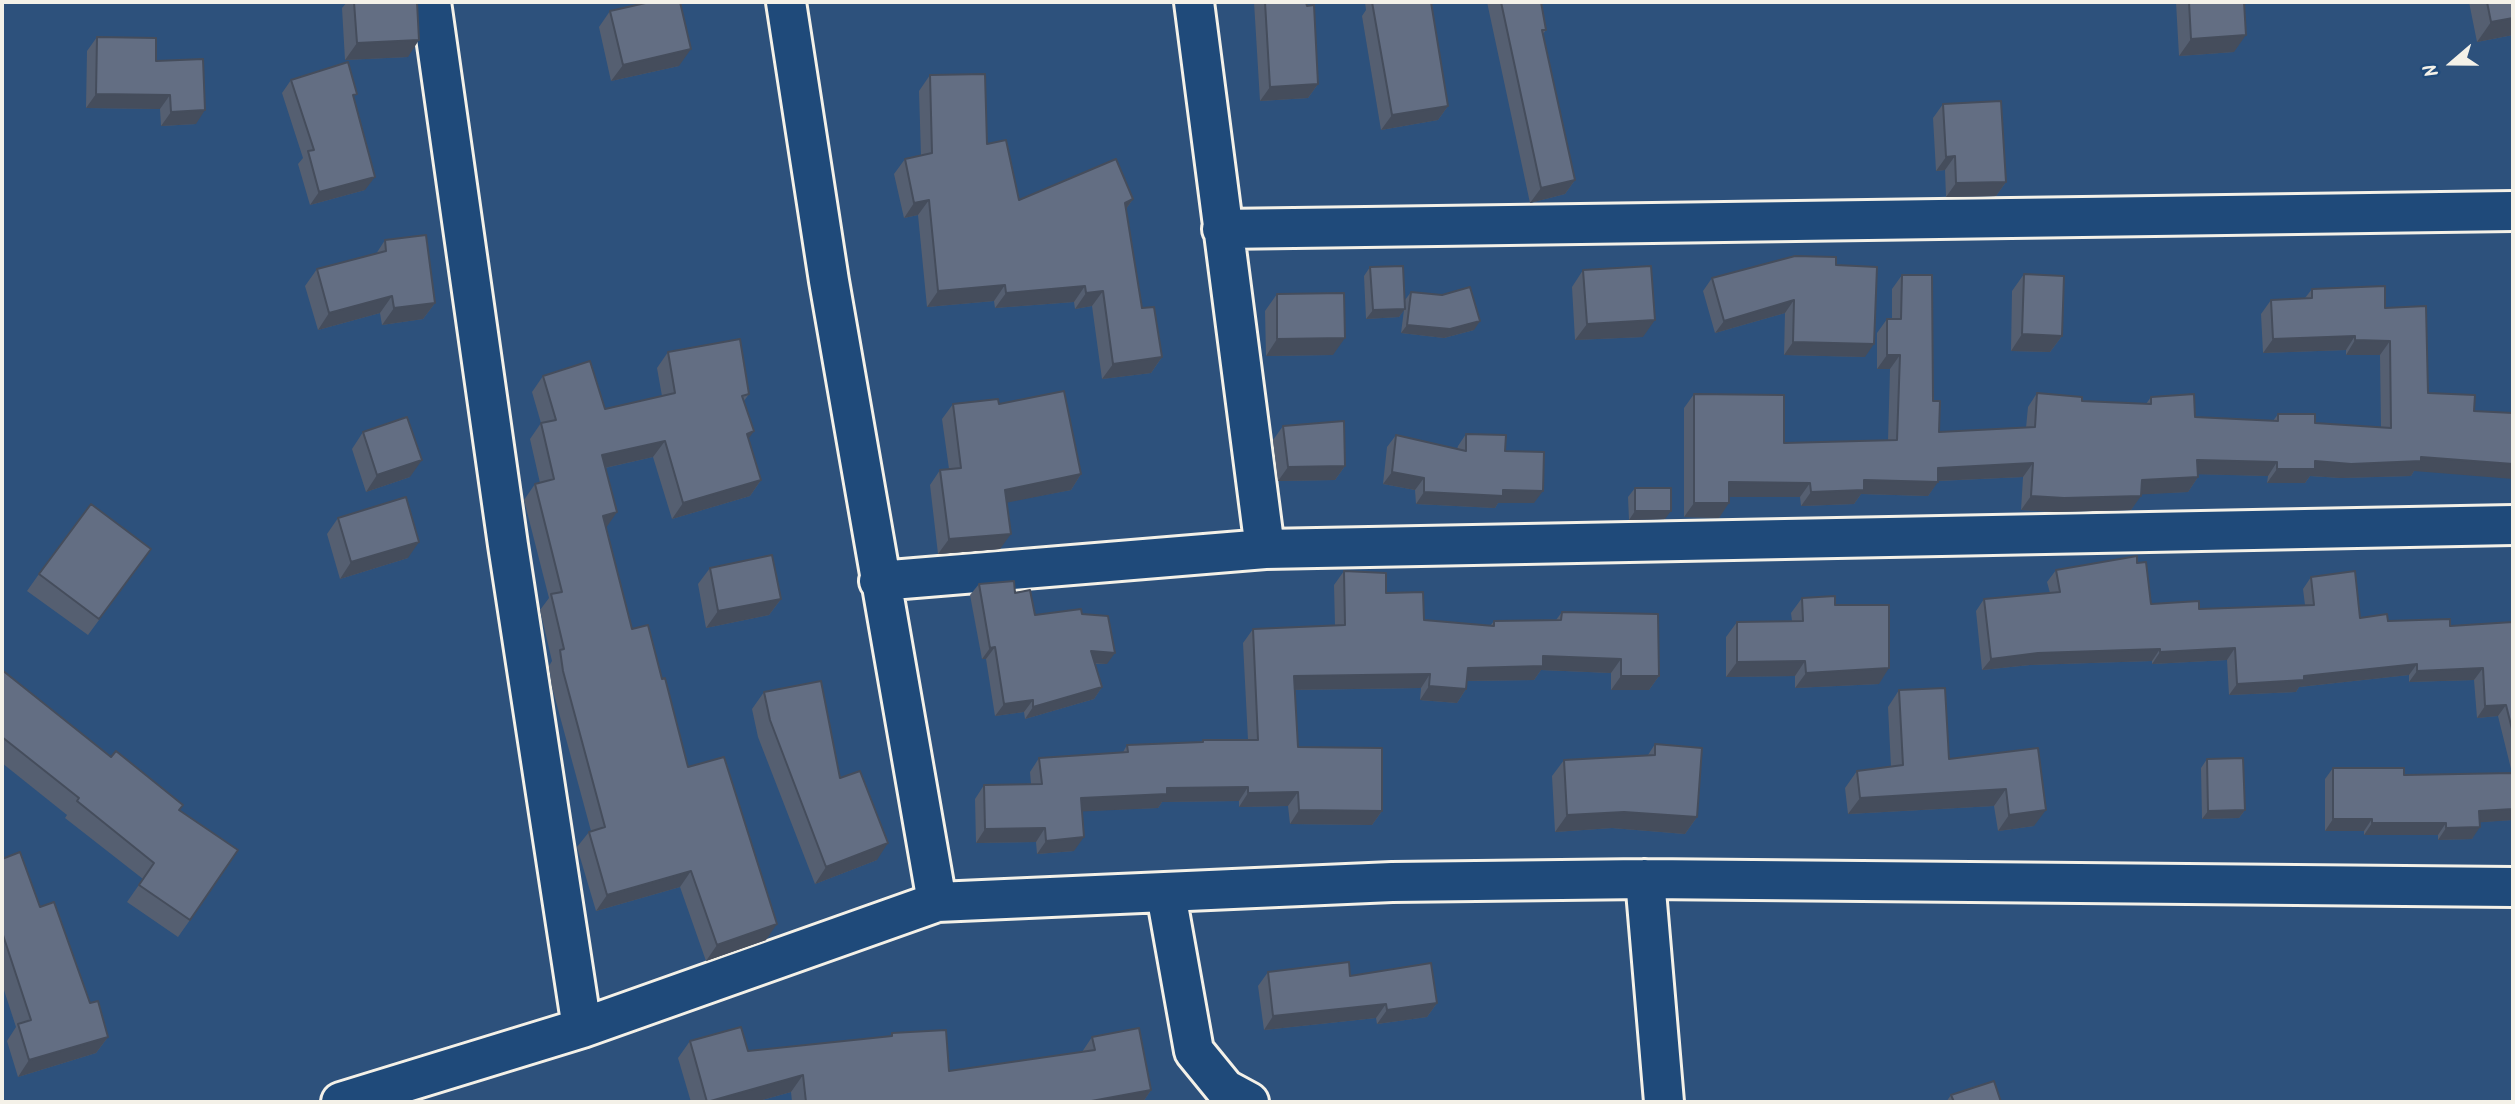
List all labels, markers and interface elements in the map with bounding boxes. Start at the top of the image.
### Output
north arrow [2417,28,2487,98]
text: N [2416,59,2448,81]

